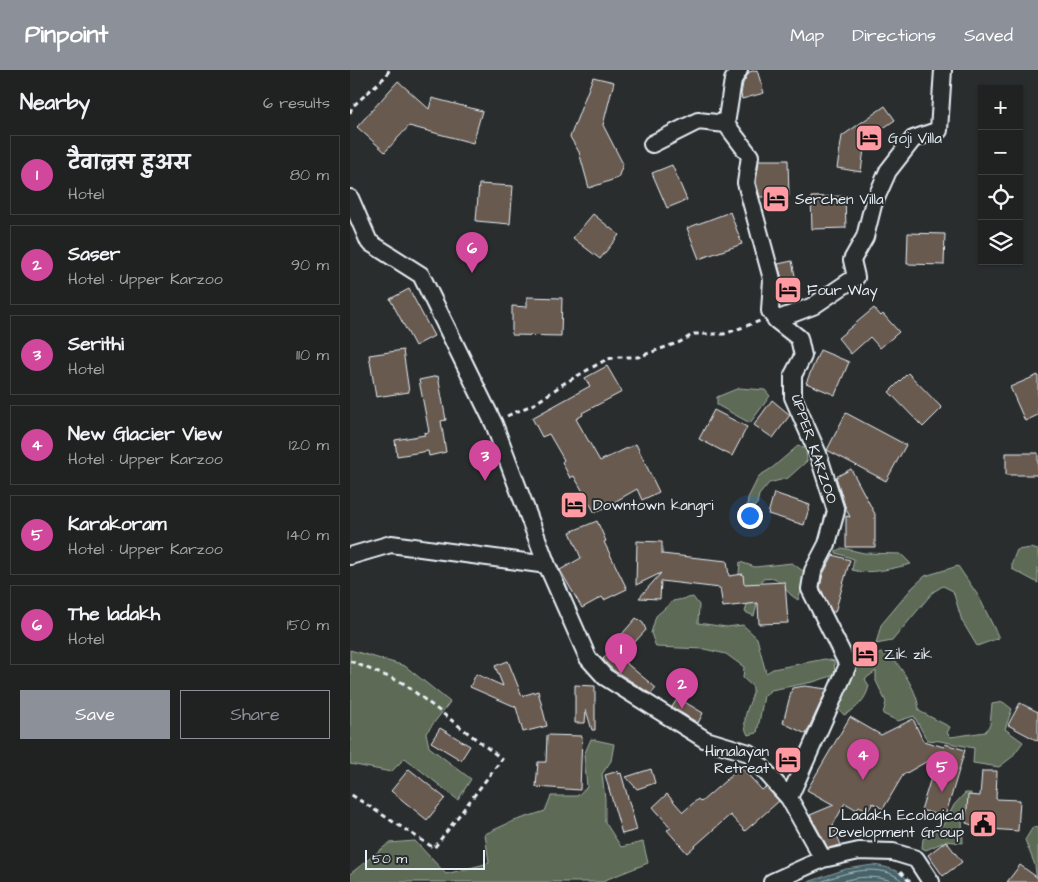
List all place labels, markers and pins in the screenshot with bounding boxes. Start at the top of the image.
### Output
hotel icon: Goji Villa [854,123,884,153]
place label: Goji Villa [888,128,942,149]
hotel icon: Serchen Villa [761,184,791,214]
place label: Serchen Villa [795,189,884,210]
pin: 6 [456,232,488,273]
hotel icon: Four Way [773,275,803,305]
place label: Four Way [807,280,878,302]
pin: 3 [469,440,501,481]
hotel icon: Downtown kangri [559,490,589,520]
place label: Downtown kangri [593,495,714,517]
pin: 1 [605,633,637,674]
hotel icon: Zik zik [850,639,880,669]
place label: Zik zik [884,644,932,665]
pin: 2 [666,668,698,709]
pin: 4 [847,739,879,780]
place label: Himalayan Retreat [705,741,769,779]
hotel icon: Himalayan Retreat [773,745,803,775]
pin: 5 [926,751,958,792]
place label: Ladakh Ecological Development Group [829,805,964,843]
public building icon: Ladakh Ecological Development Group [968,809,998,839]

